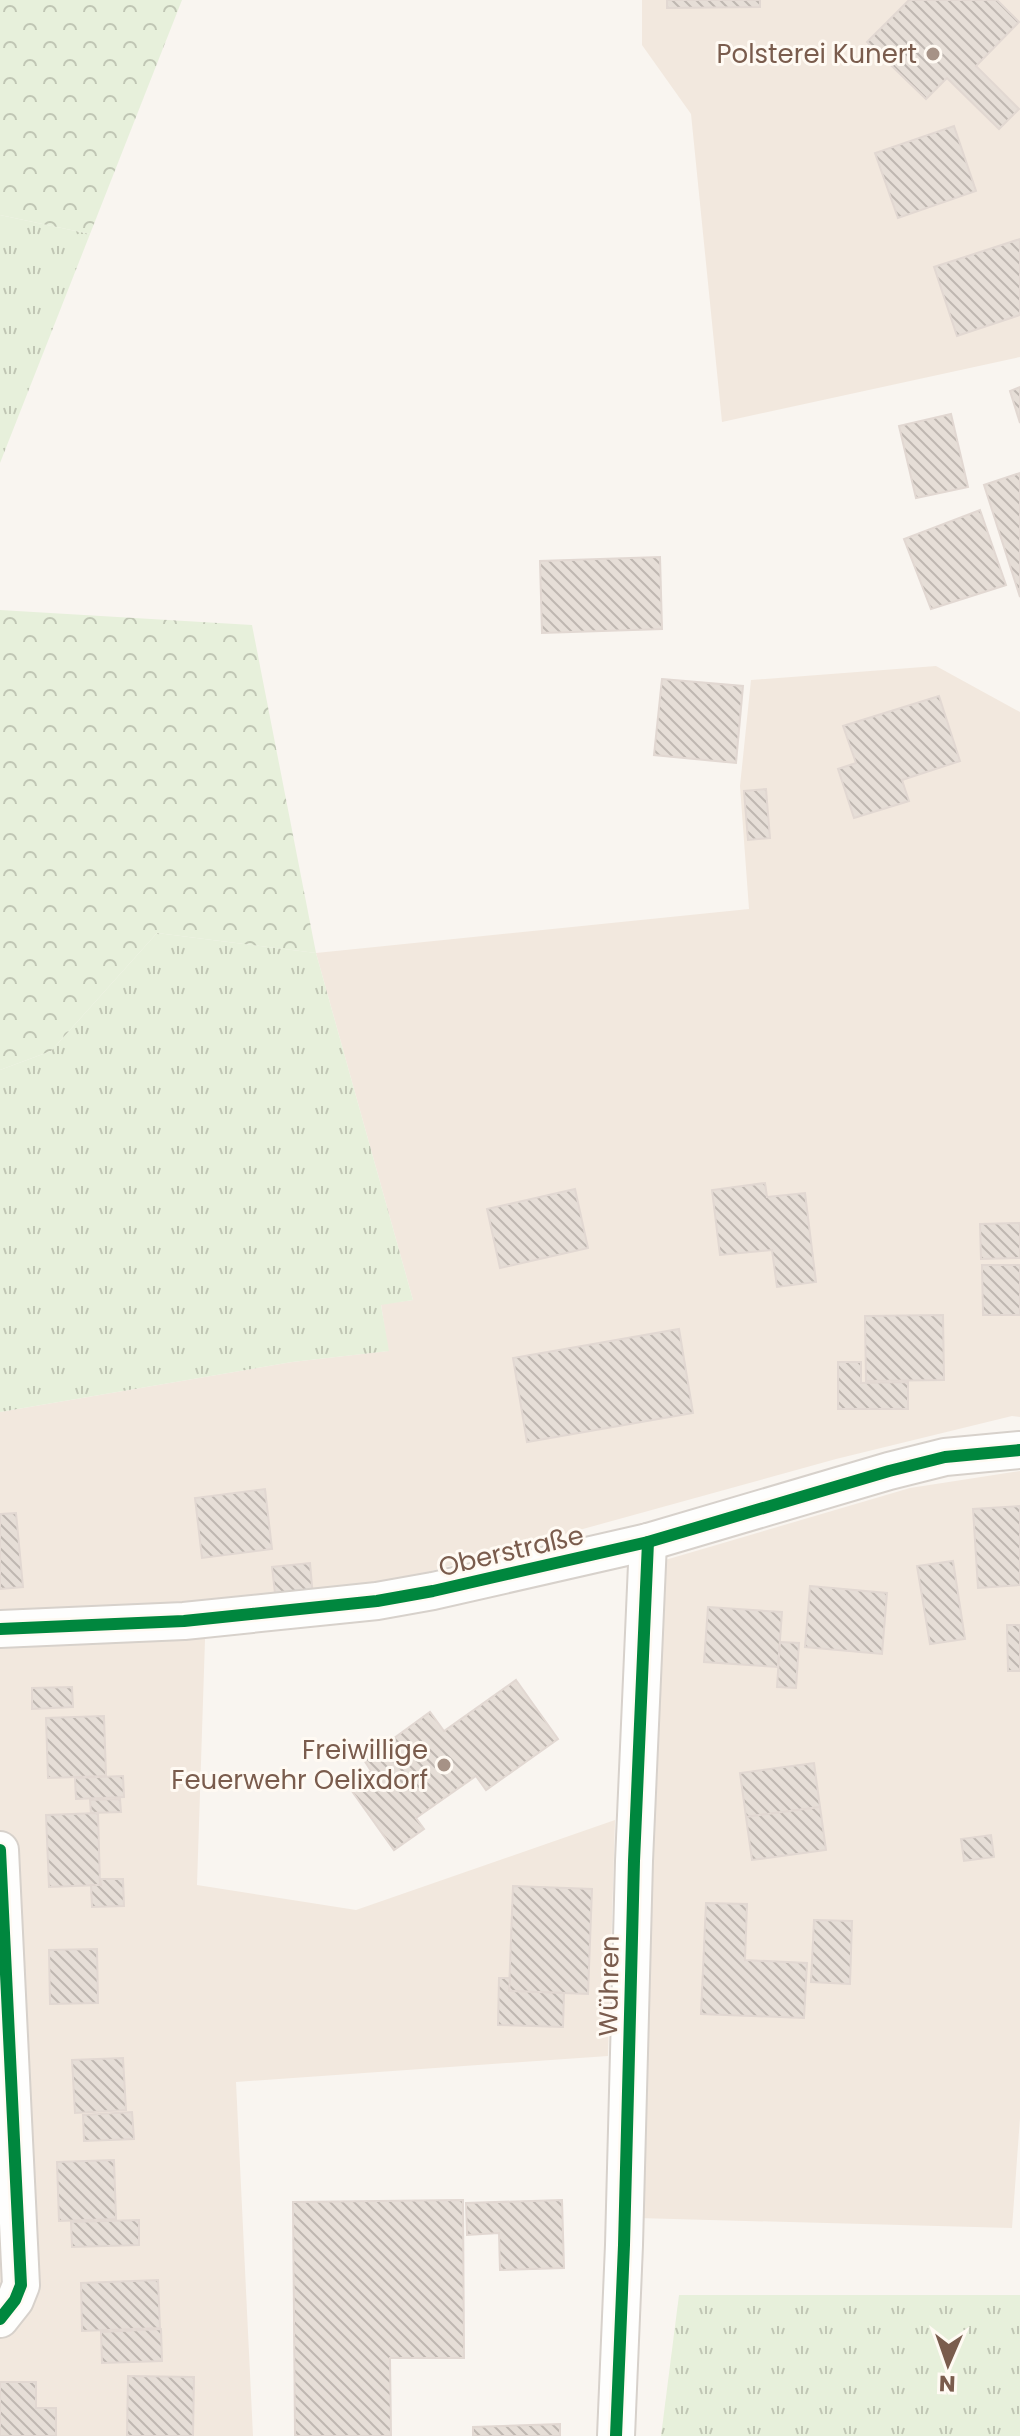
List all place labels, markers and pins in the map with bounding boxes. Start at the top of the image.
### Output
place label: Polsterei Kunert [716,36,917,72]
marker: Polsterei Kunert [924,45,942,63]
place label: Freiwillige Feuerwehr Oelixdorf [171,1732,428,1798]
marker: Freiwillige Feuerwehr Oelixdorf [435,1756,453,1774]

